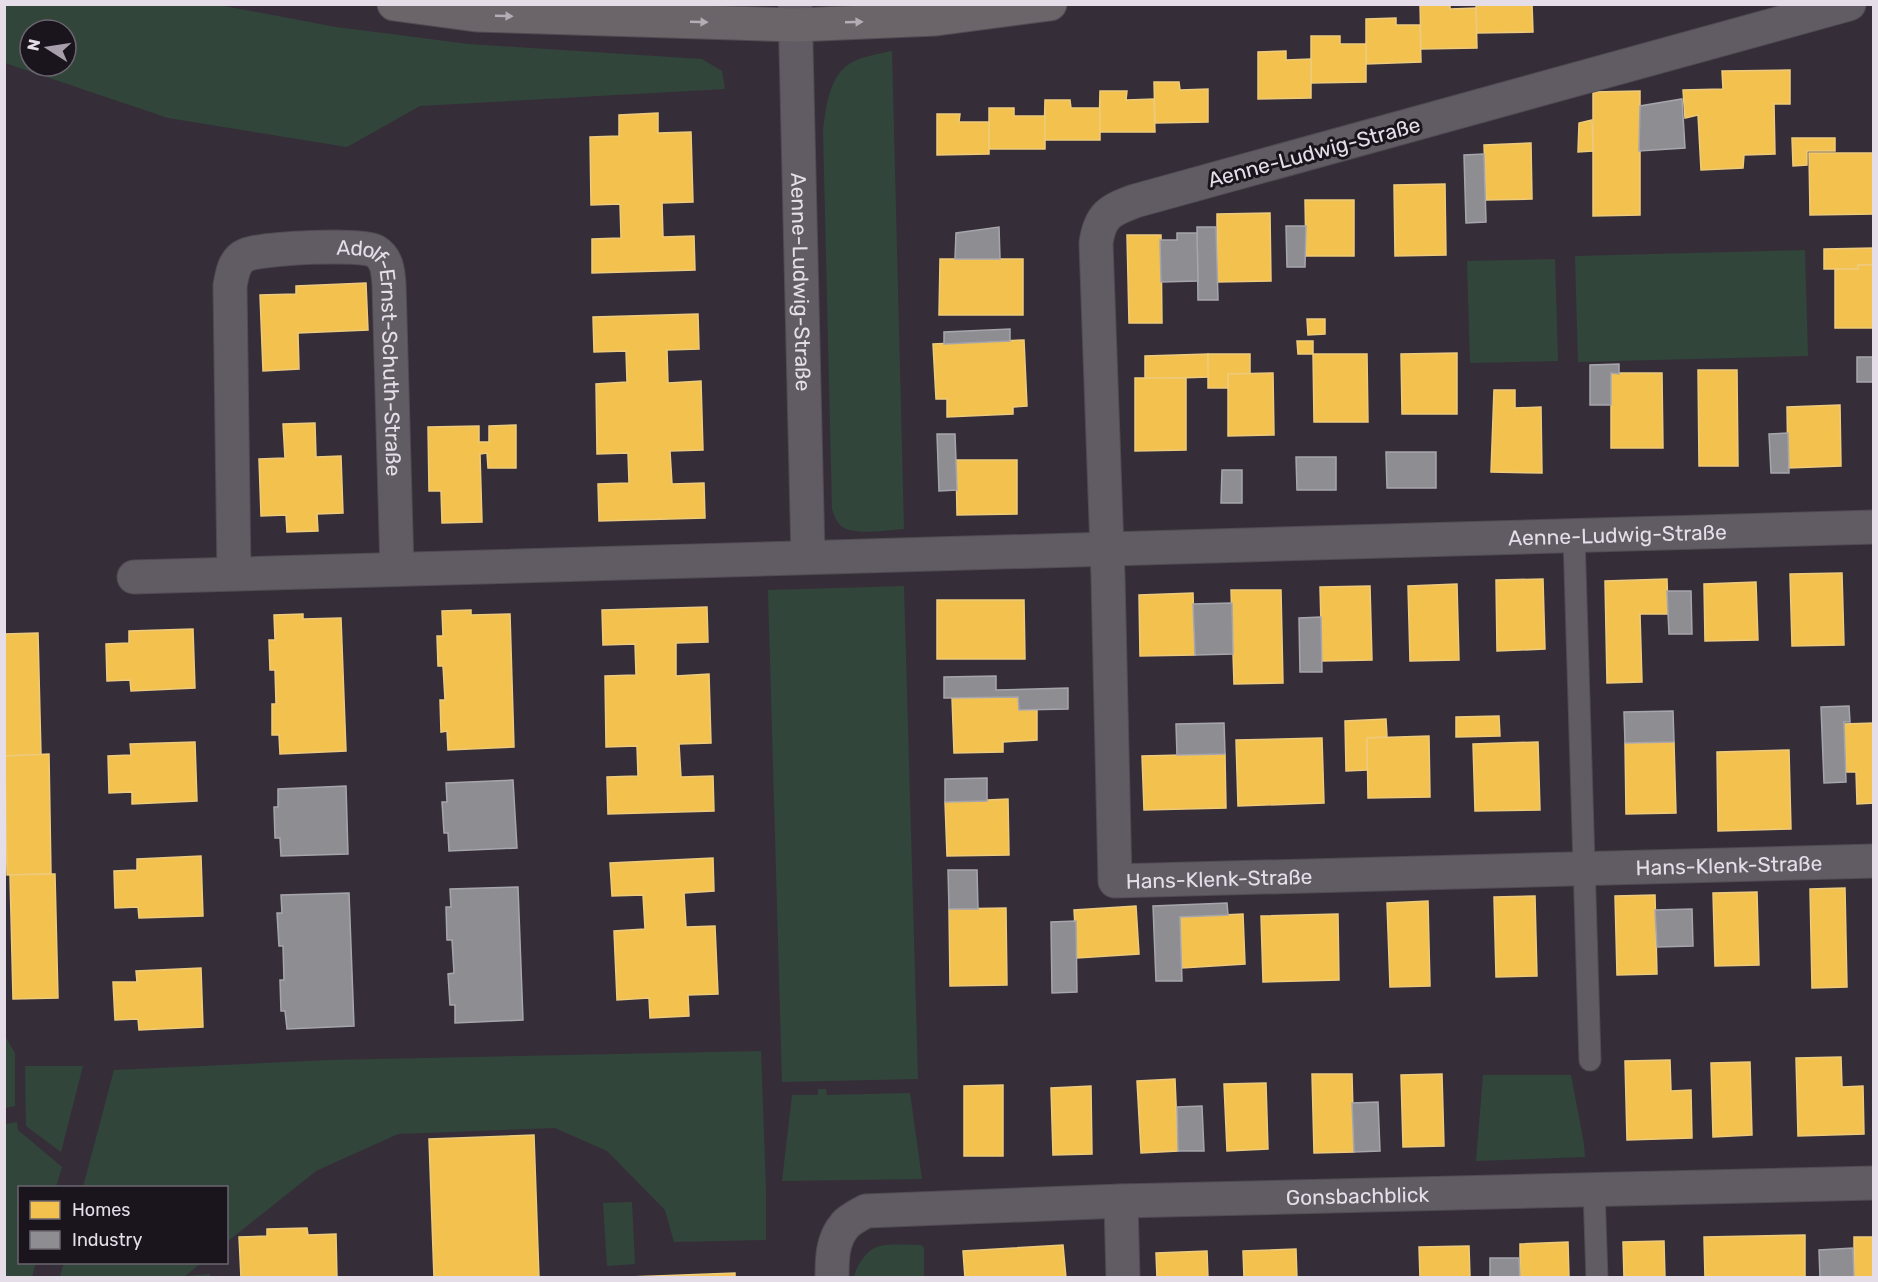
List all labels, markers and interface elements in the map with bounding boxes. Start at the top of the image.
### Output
one-way arrow [495,11,514,20]
one-way arrow [690,17,709,26]
north arrow [18,18,78,78]
one-way arrow [845,18,864,27]
text: N [23,37,44,53]
street label: Aenne-Ludwig-Straße [1205,112,1423,192]
street label: Aenne-Ludwig-Straße [786,172,817,392]
street label: Adolf-Ernst-Schuth-Straße [336,234,407,477]
street label: Aenne-Ludwig-Straße [1508,519,1727,550]
street label: Hans-Klenk-Straße [1635,850,1823,880]
street label: Hans-Klenk-Straße [1125,863,1313,893]
street label: Gonsbachblick [1285,1181,1430,1210]
legend [18,1186,228,1264]
text: Homes [72,1199,130,1221]
text: Industry [72,1229,142,1251]

